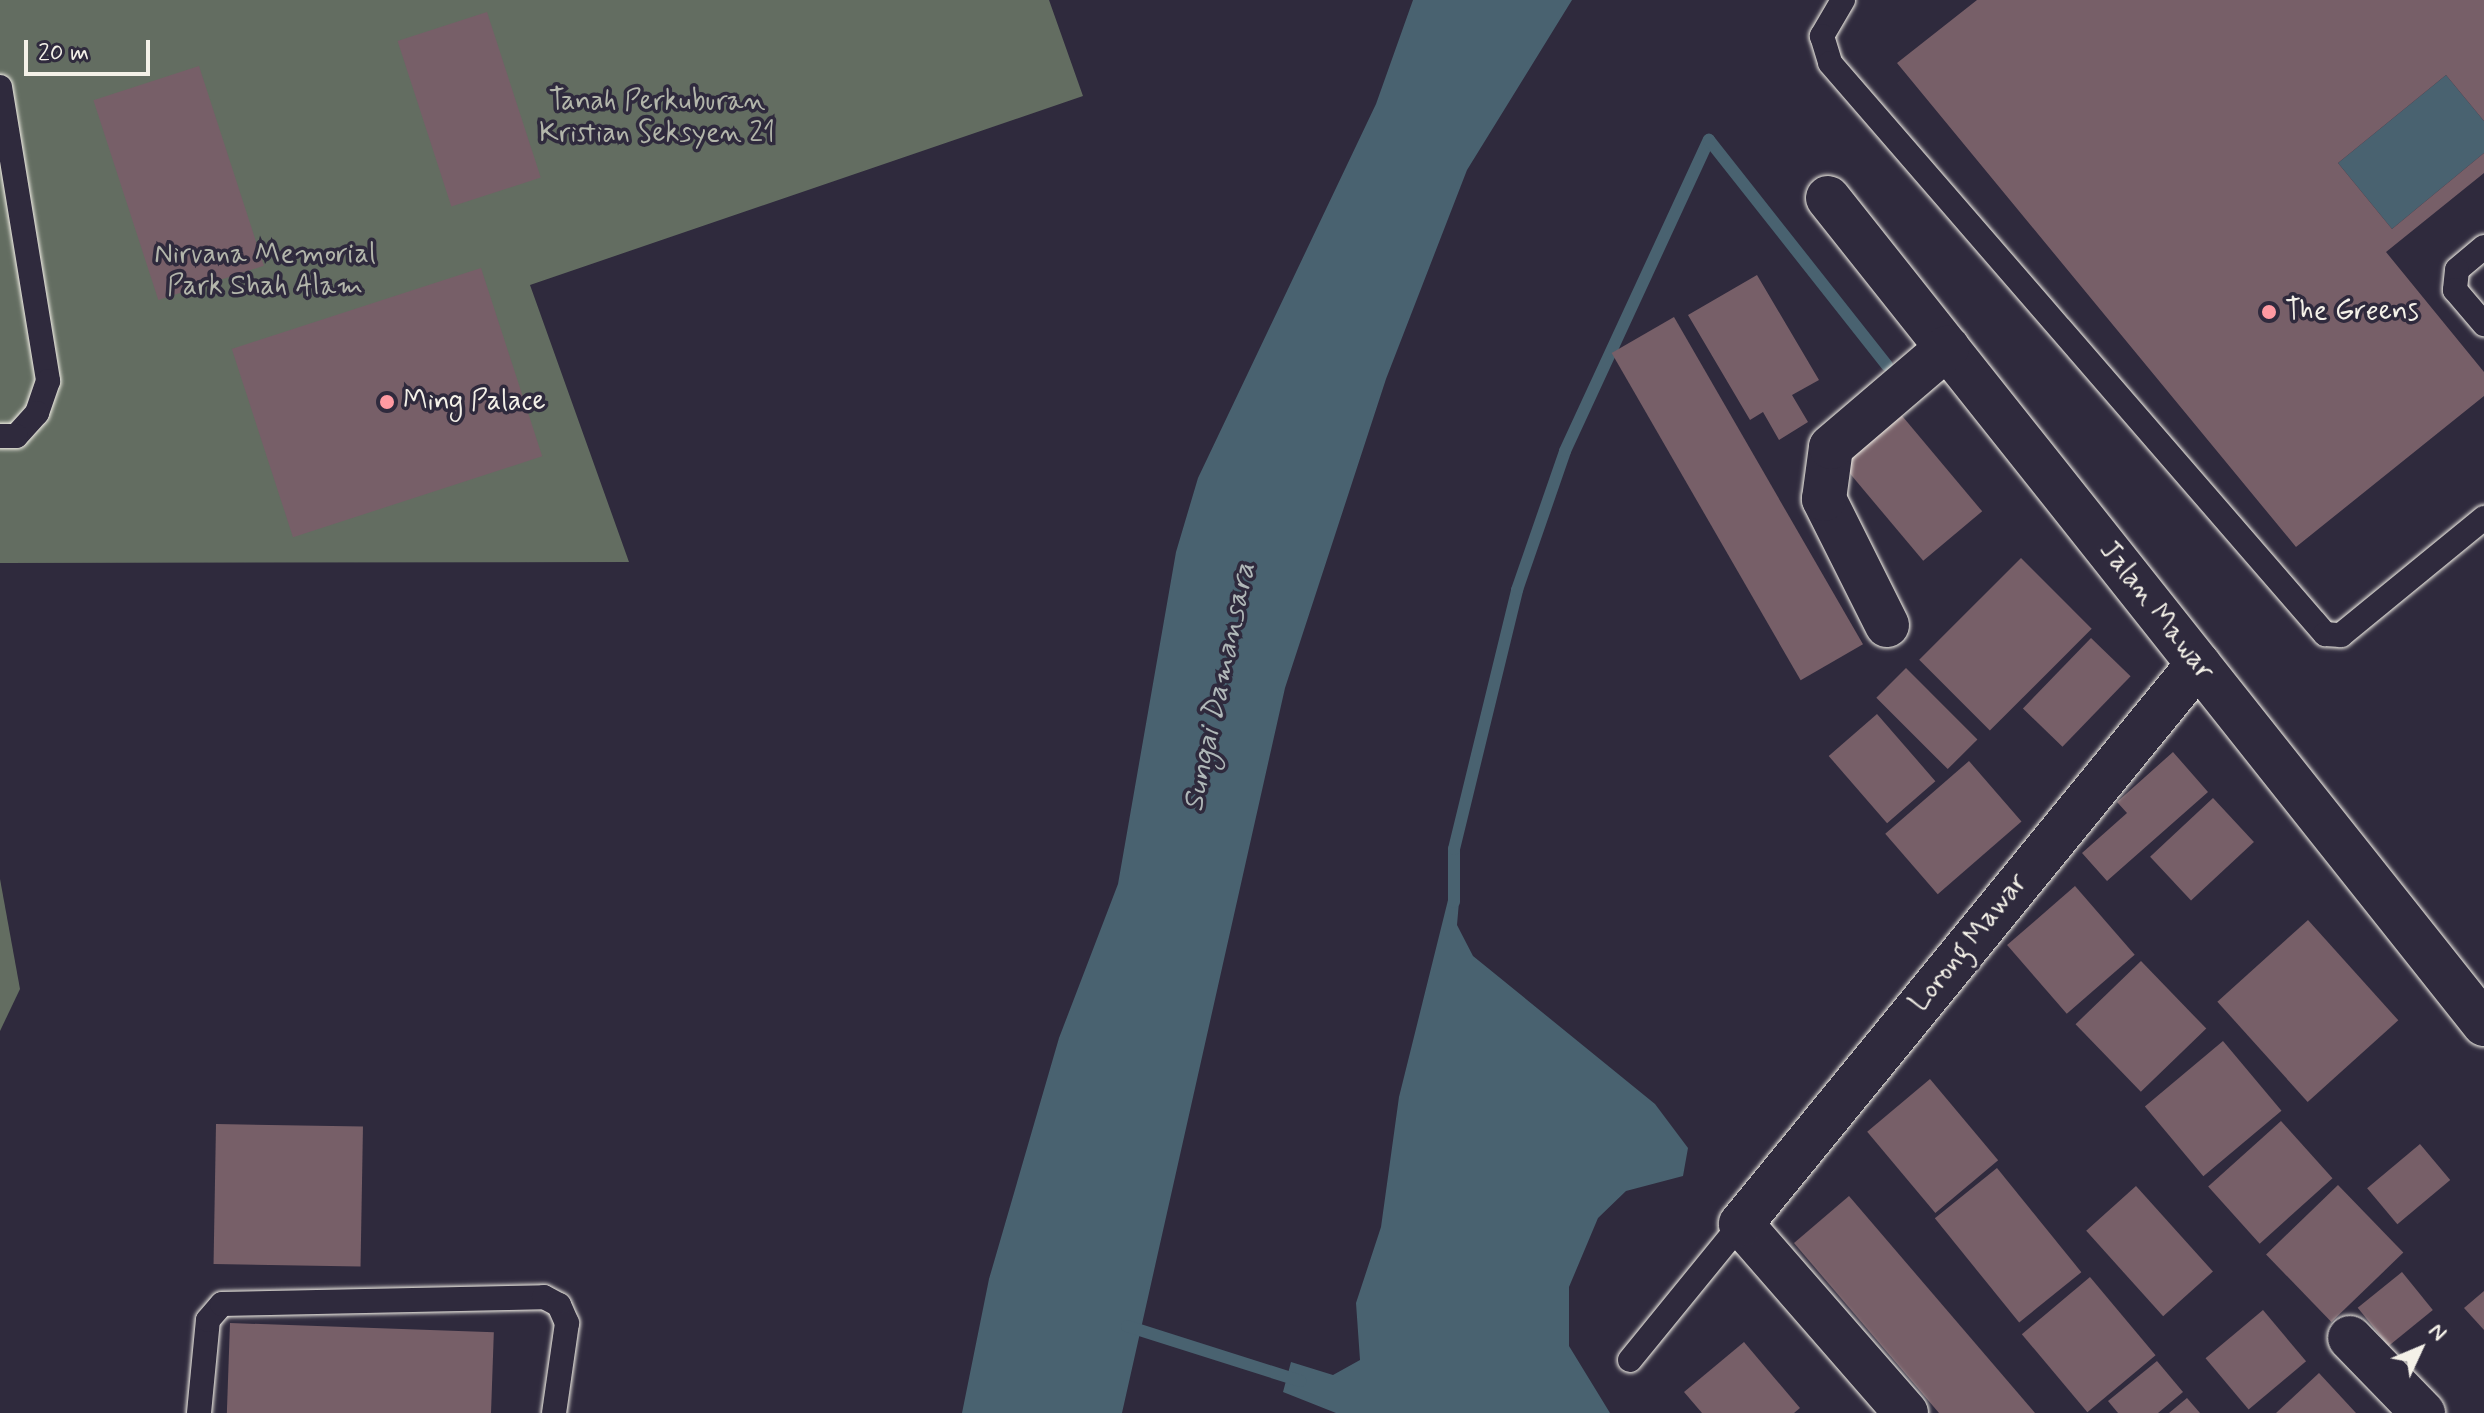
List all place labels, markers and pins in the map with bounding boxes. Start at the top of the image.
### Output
place label: The Greens [2285,295,2424,329]
marker: The Greens [2260,303,2278,321]
place label: Ming Palace [403,385,546,419]
marker: Ming Palace [378,393,396,411]

